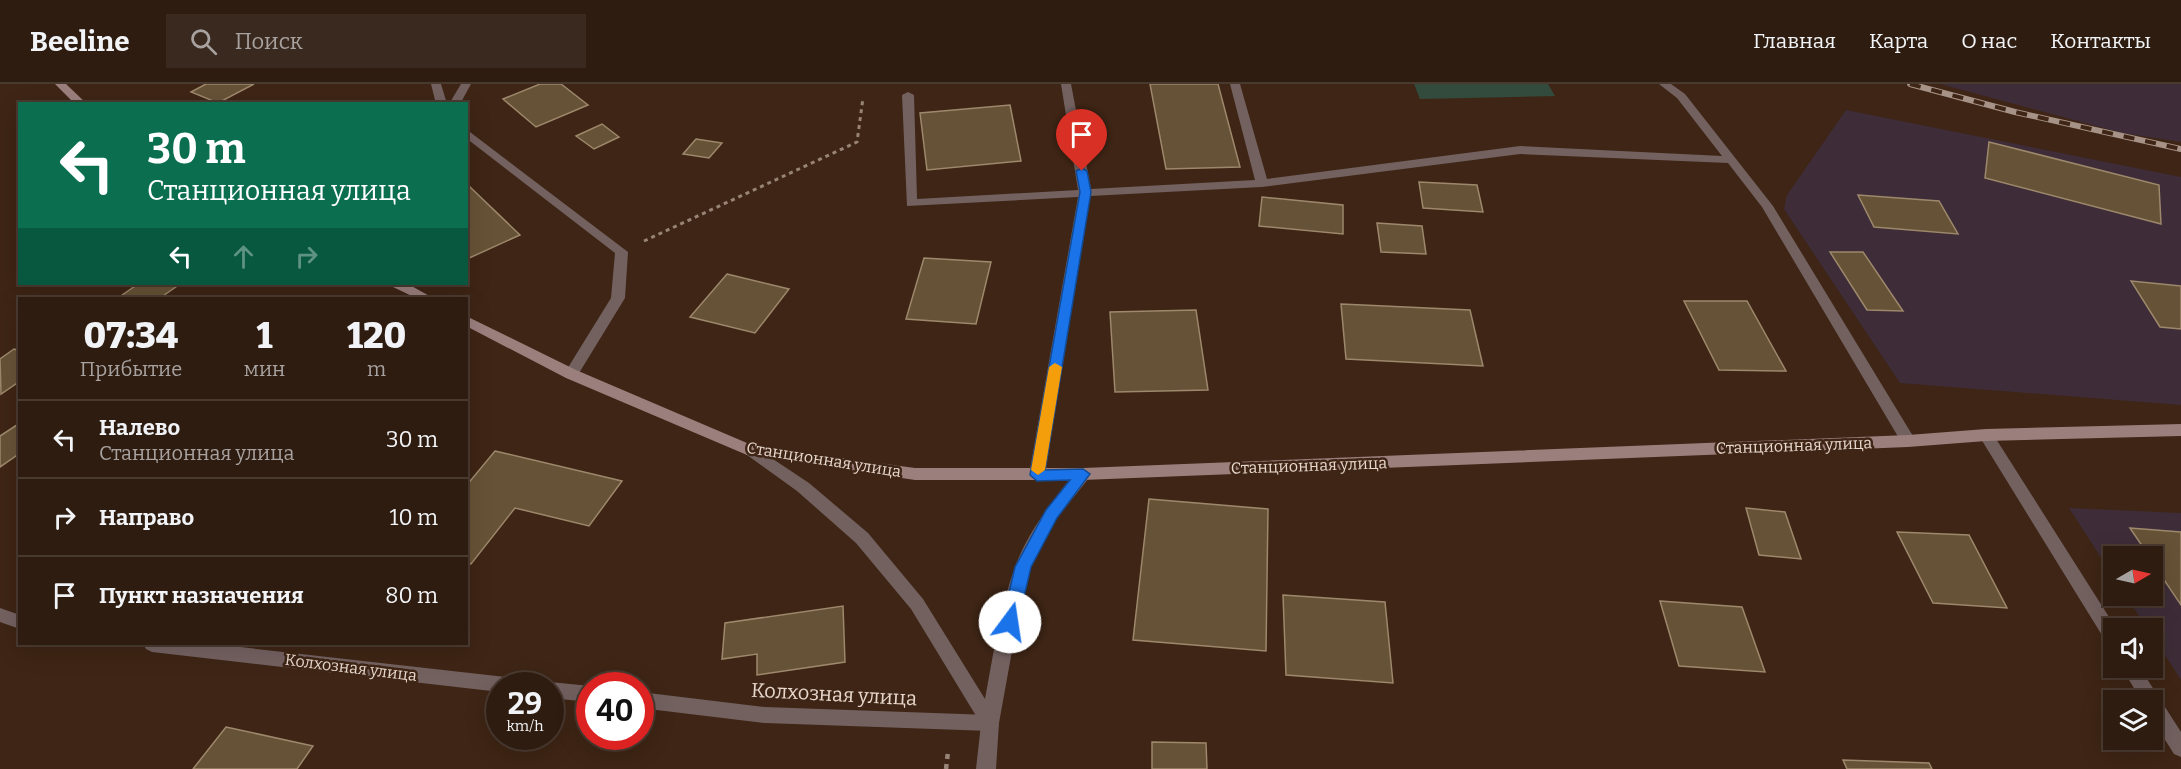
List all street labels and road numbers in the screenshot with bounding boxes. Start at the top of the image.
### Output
street label: Станционная улица [1716,433,1873,458]
street label: Станционная улица [745,438,903,481]
street label: Станционная улица [1231,453,1388,478]
street label: Колхозная улица [284,650,418,685]
street label: Колхозная улица [750,678,918,710]

